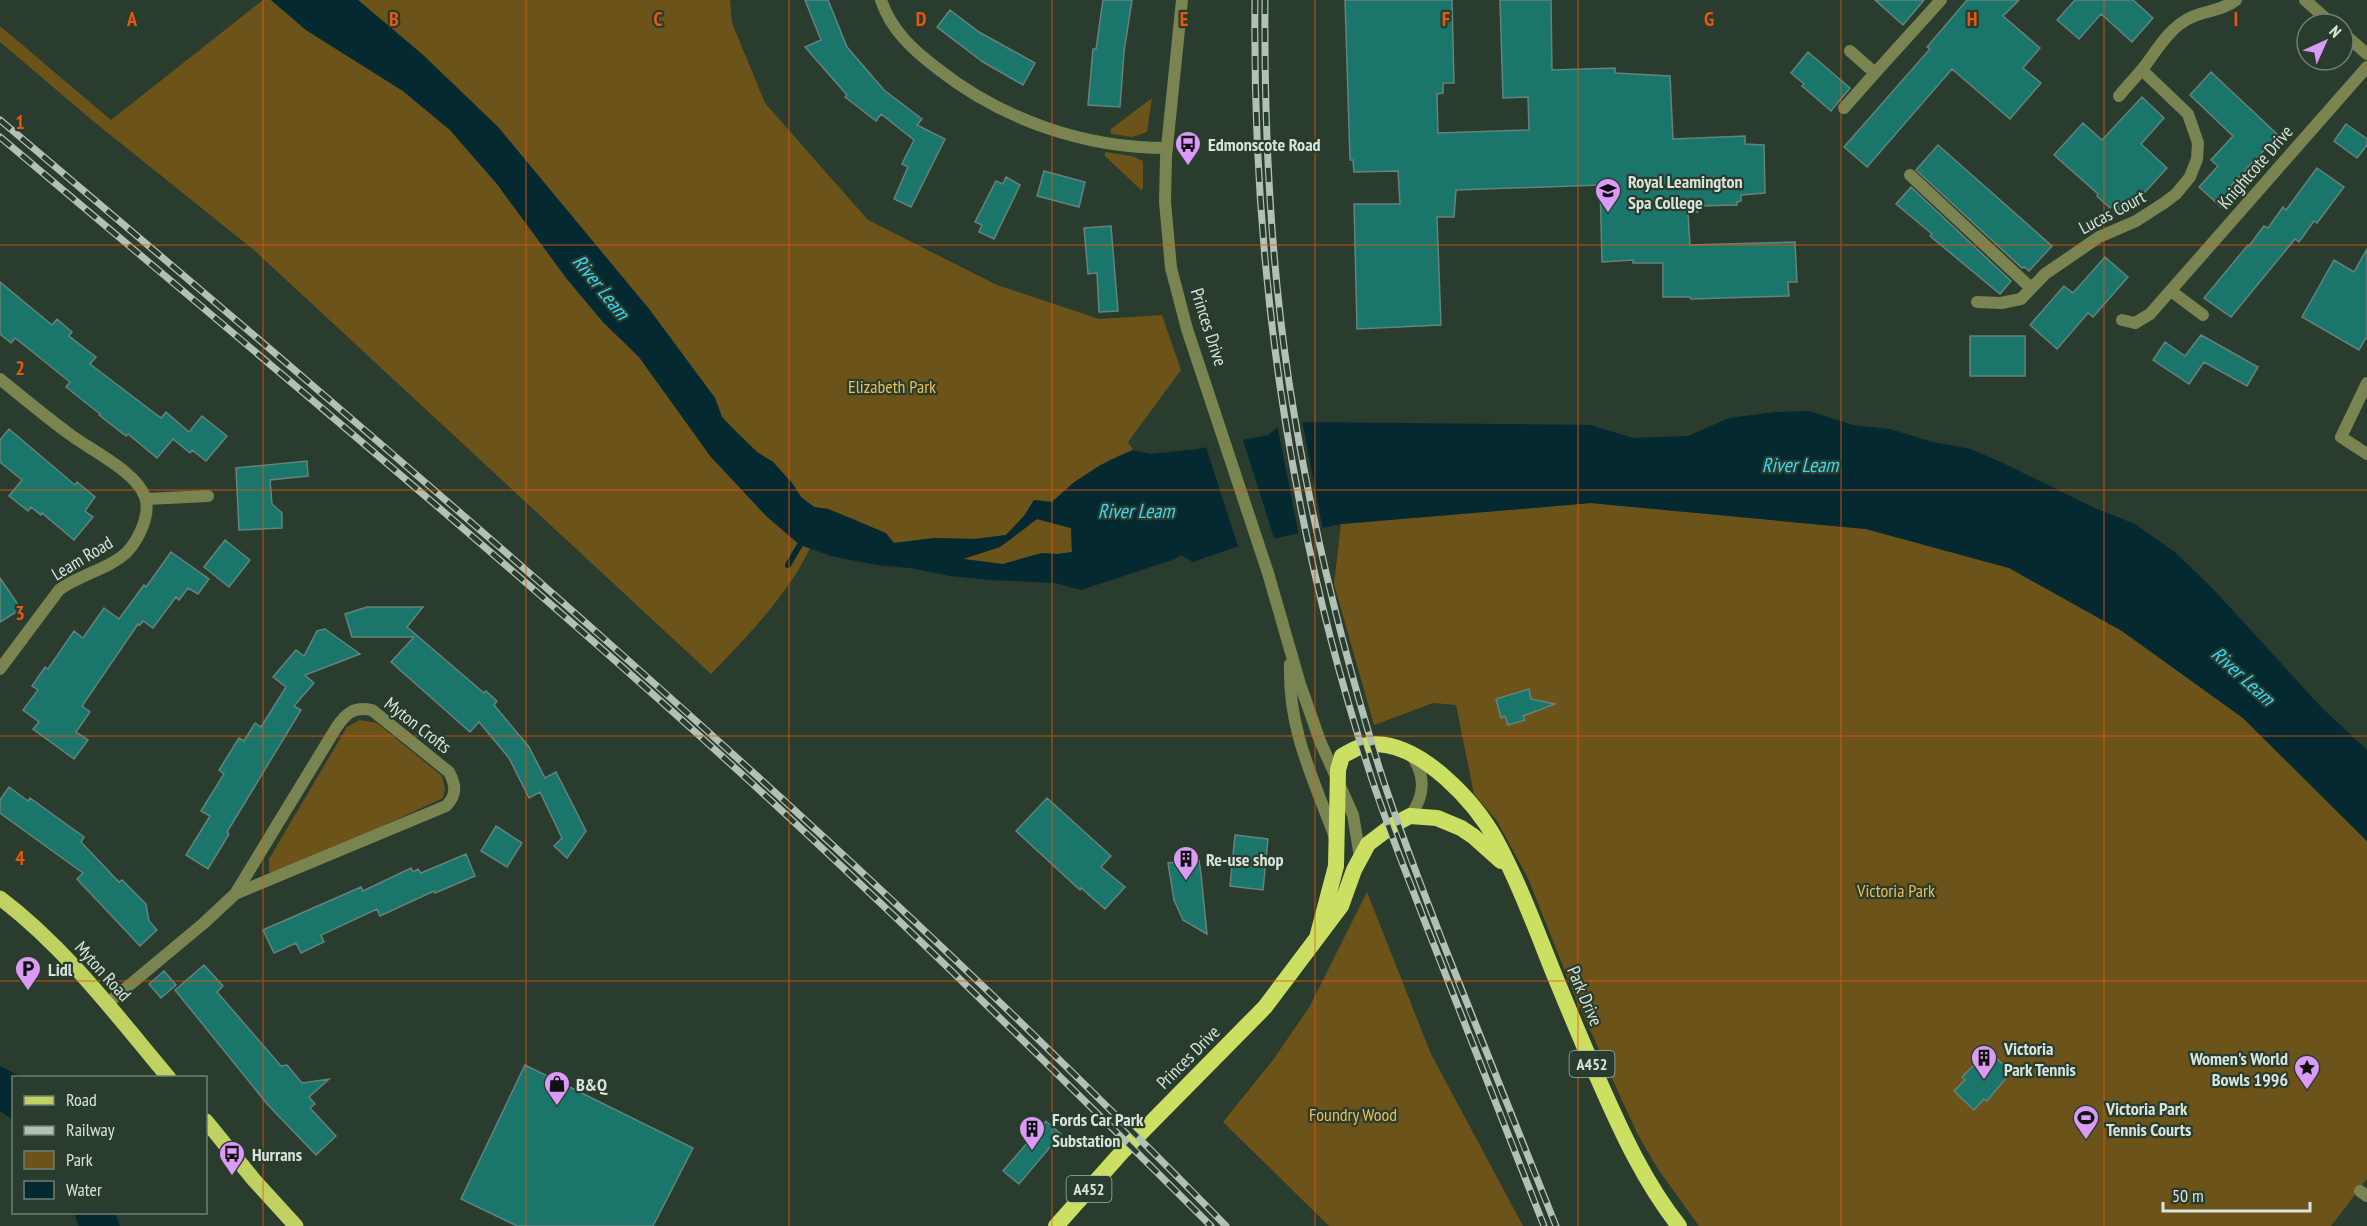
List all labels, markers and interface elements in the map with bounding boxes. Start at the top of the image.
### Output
text: A [126,6,138,32]
text: B [389,6,399,32]
text: C [653,6,663,32]
text: D [916,6,927,32]
text: E [1180,6,1188,32]
text: F [1442,6,1450,32]
text: G [1704,6,1714,32]
text: H [1967,6,1977,32]
text: I [2234,6,2238,32]
north arrow [2295,12,2355,72]
text: N [2325,21,2346,42]
text: 1 [15,109,25,135]
street label: Knightcote Drive [2212,120,2298,214]
bus stop icon: Edmonscote Road [1173,129,1203,167]
place label: Edmonscote Road [1208,133,1321,156]
place label: Royal Leamington Spa College [1628,170,1743,214]
school or university icon: Royal Leamington Spa College [1593,176,1623,214]
street label: Lucas Court [2075,185,2149,239]
water label: River Leam [567,249,636,326]
street label: Princes Drive [1186,285,1232,369]
text: 2 [15,355,25,381]
park label: Elizabeth Park [848,375,936,398]
water label: River Leam [1762,452,1839,478]
water label: River Leam [1098,498,1175,524]
street label: Leam Road [47,531,117,585]
text: 3 [15,600,25,626]
water label: River Leam [2206,641,2281,712]
street label: Myton Crofts [380,692,456,758]
building icon: Re-use shop [1171,844,1201,882]
text: 4 [15,845,25,871]
place label: Re-use shop [1206,848,1284,871]
park label: Victoria Park [1856,879,1935,902]
street label: Myton Road [70,936,136,1006]
parking icon: Lidl [13,954,43,992]
place label: Lidl [48,958,73,981]
street label: Park Drive [1562,963,1608,1029]
street label: Princes Drive [1151,1020,1225,1094]
place label: Victoria Park Tennis [2003,1037,2076,1081]
building icon: Victoria Park Tennis [1969,1043,1999,1081]
place label: Women's World Bowls 1996 [2189,1047,2288,1091]
road number: A452 [1570,1051,1614,1077]
place icon: Women's World Bowls 1996 [2292,1053,2322,1091]
shop icon: B&Q [542,1069,572,1107]
place label: B&Q [576,1073,608,1096]
legend [12,1076,207,1214]
text: Road [66,1088,97,1111]
place label: Victoria Park Tennis Courts [2105,1097,2191,1141]
park label: Foundry Wood [1309,1103,1397,1126]
sports icon: Victoria Park Tennis Courts [2071,1103,2101,1141]
place label: Fords Car Park Substation [1052,1108,1144,1152]
building icon: Fords Car Park Substation [1017,1114,1047,1152]
text: Railway [66,1118,115,1141]
bus stop icon: Hurrans [217,1139,247,1177]
place label: Hurrans [252,1143,302,1166]
text: Park [66,1148,93,1171]
scale bar [2163,1175,2310,1213]
road number: A452 [1066,1176,1112,1202]
text: Water [66,1178,102,1201]
text: 50 m [2172,1184,2204,1207]

